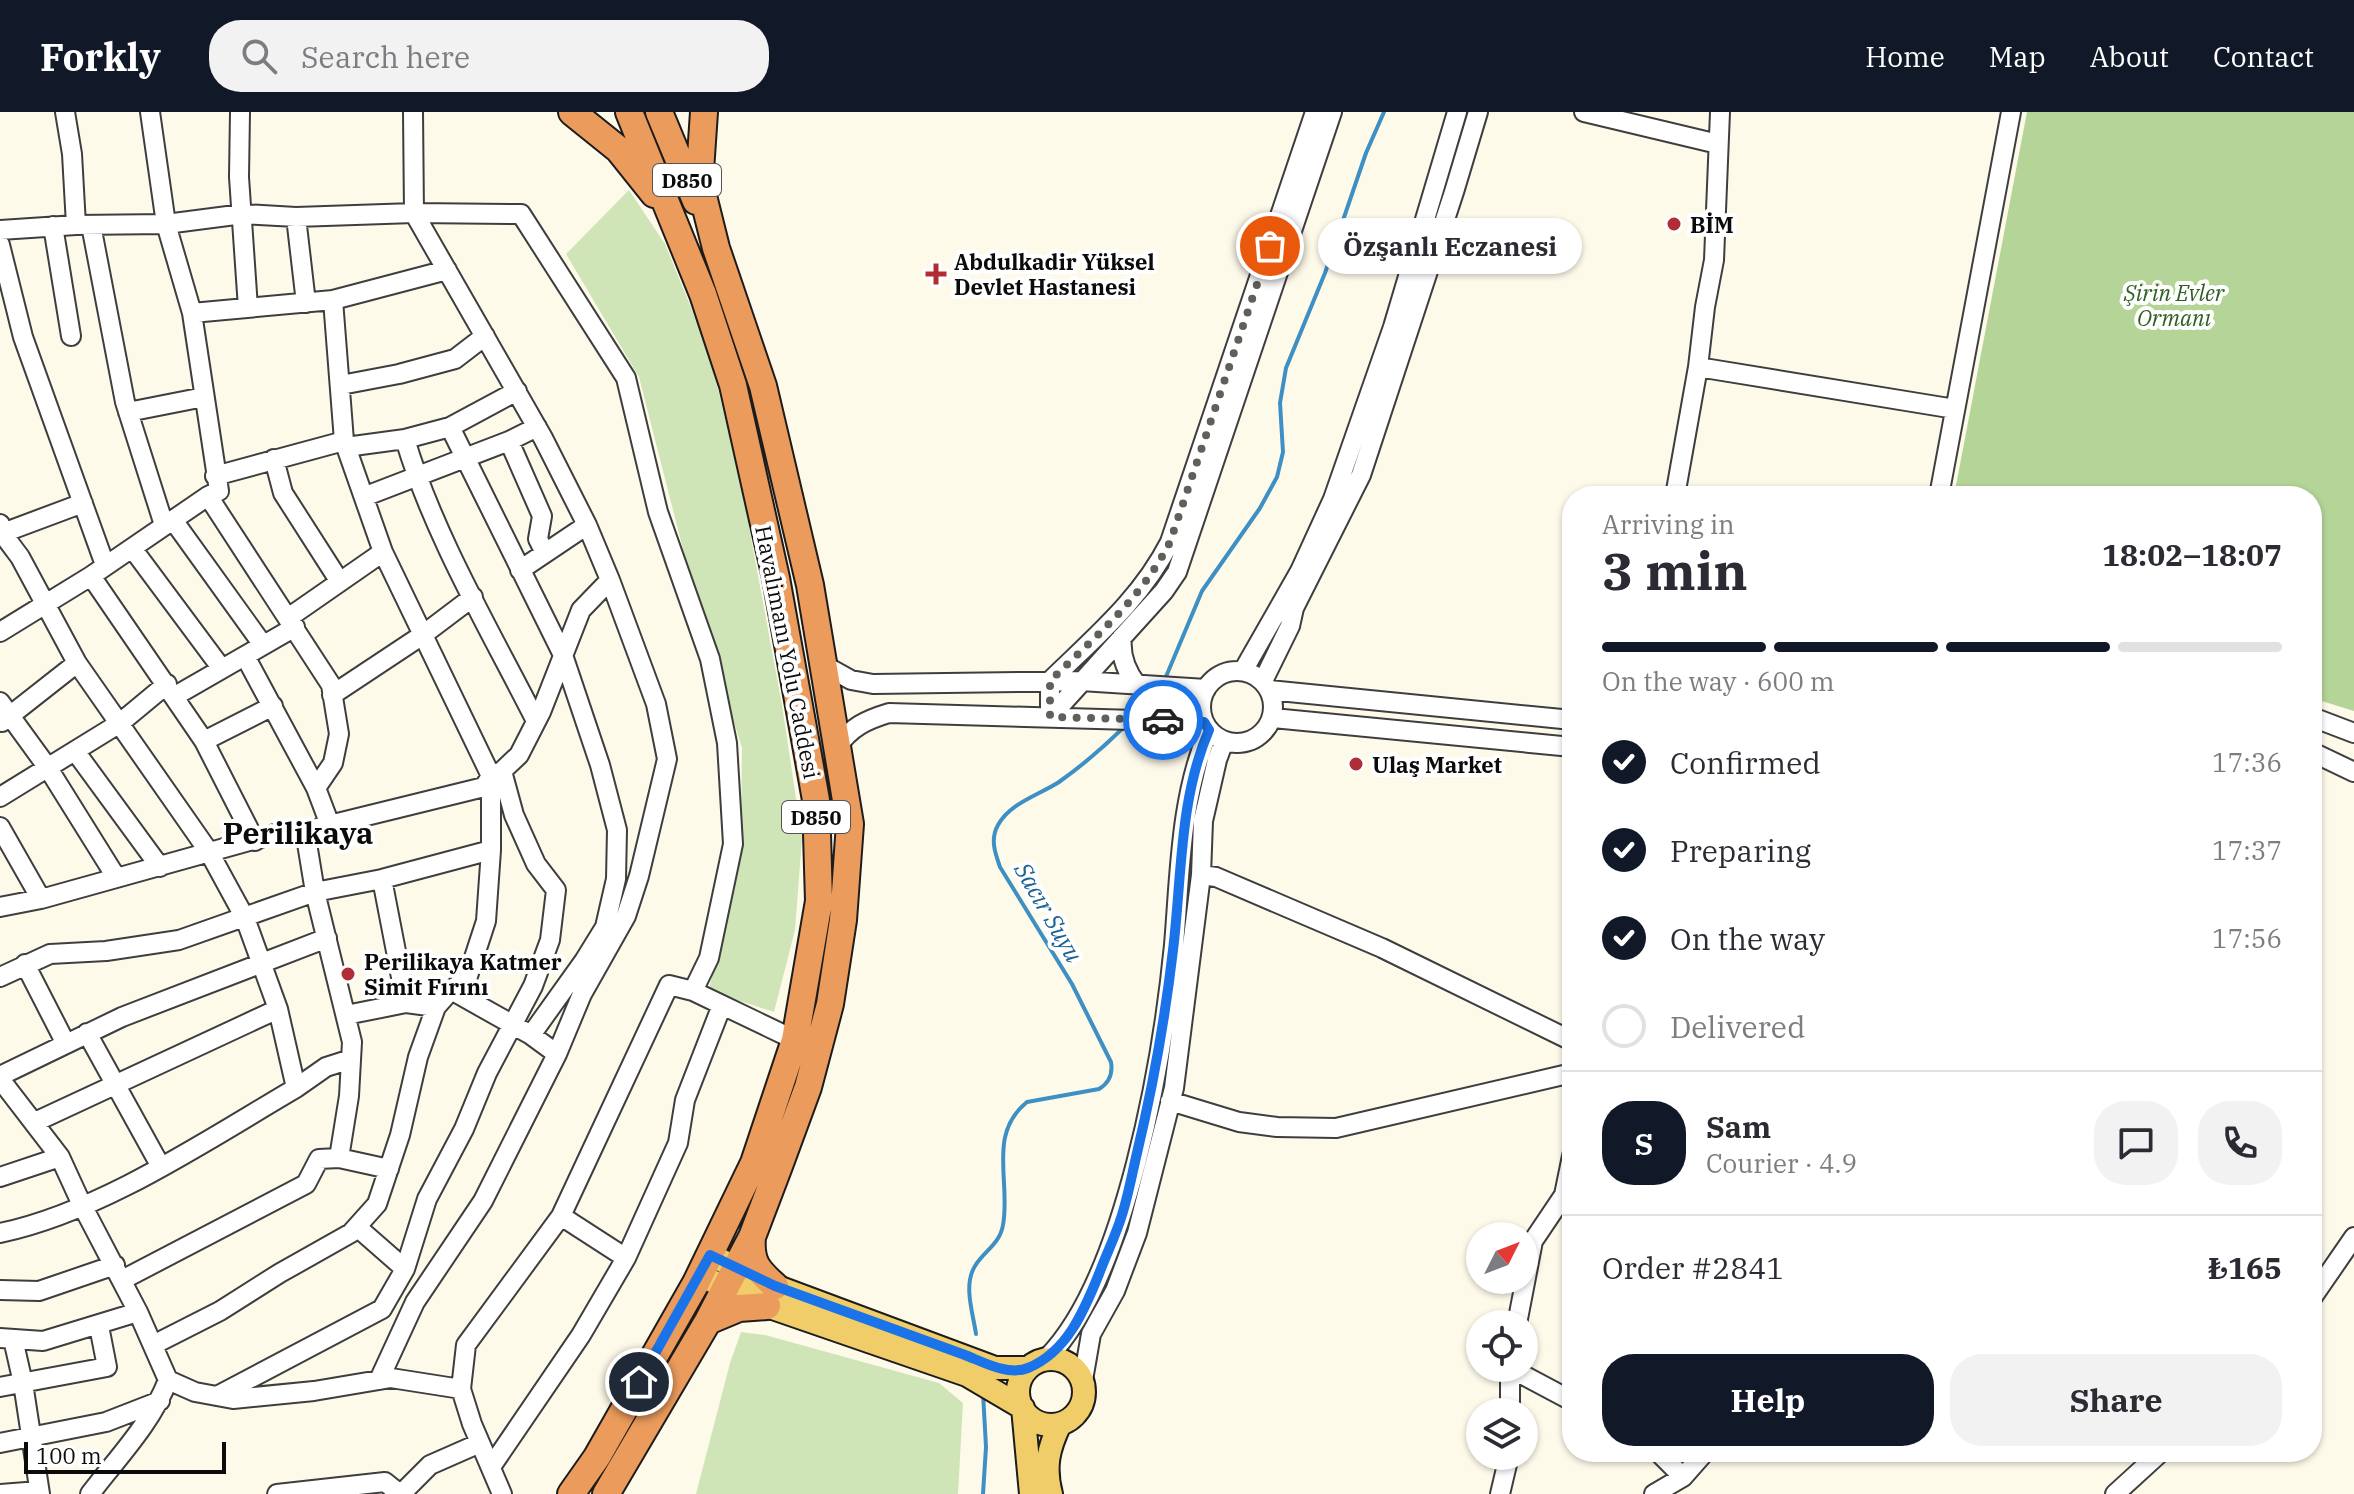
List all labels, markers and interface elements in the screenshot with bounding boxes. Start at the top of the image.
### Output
search box [209,20,769,92]
text: Forkly [40,32,161,81]
icon: search [237,34,281,78]
text: Search here [301,37,470,76]
text: Home [1865,38,1945,75]
text: Map [1989,38,2046,75]
text: About [2090,38,2169,75]
text: Contact [2213,38,2314,75]
road number: D850 [653,164,721,196]
place label: BİM [1690,210,1734,239]
pin [1236,212,1304,280]
marker: BİM [1665,215,1683,233]
callout: Özşanlı Eczanesi [1318,218,1582,274]
icon: bag [1248,224,1292,268]
text: Özşanlı Eczanesi [1343,229,1557,263]
place label: Abdulkadir Yüksel Devlet Hastanesi [954,247,1155,301]
marker: Abdulkadir Yüksel Devlet Hastanesi [925,263,947,285]
park label: Şirin Evler Ormanı [2123,278,2226,332]
text: Arriving in [1602,507,1735,541]
street label: Havalimanı Yolu Caddesi [749,523,827,781]
text: 18:02–18:07 [2102,535,2282,574]
text: 3 min [1602,537,1748,604]
text: On the way · 600 m [1602,664,1835,698]
courier [1123,680,1203,760]
icon: car [1141,698,1185,742]
icon: check [1602,740,1646,784]
text: Confirmed [1670,743,1821,782]
text: 17:36 [2212,745,2282,779]
place label: Ulaş Market [1372,750,1502,779]
marker: Ulaş Market [1347,755,1365,773]
road number: D850 [782,801,850,833]
district label: Perilikaya [223,813,373,852]
icon: check [1602,828,1646,872]
text: Preparing [1670,831,1811,870]
text: 17:37 [2212,833,2282,867]
water label: Sacır Suyu [1007,855,1091,968]
icon: check [1602,916,1646,960]
text: On the way [1670,919,1825,958]
text: 17:56 [2212,921,2282,955]
place label: Perilikaya Katmer Simit Fırını [364,947,562,1001]
marker: Perilikaya Katmer Simit Fırını [339,965,357,983]
text: Delivered [1670,1007,1805,1046]
button: chat [2094,1101,2178,1185]
button: phone [2198,1101,2282,1185]
text: Sam [1706,1107,1771,1146]
text: S [1635,1124,1653,1163]
text: Courier · 4.9 [1706,1146,1857,1180]
north arrow [1466,1222,1538,1294]
map controls [1466,1222,1538,1470]
text: Order #2841 [1602,1248,1784,1287]
text: ₺165 [2208,1248,2282,1287]
button: locate [1466,1310,1538,1382]
pin [605,1348,673,1416]
button: Help [1602,1354,1934,1446]
button: Share [1950,1354,2282,1446]
icon: home [617,1360,661,1404]
button: layers [1466,1398,1538,1470]
scale bar [24,1438,226,1474]
text: 100 m [36,1441,102,1470]

